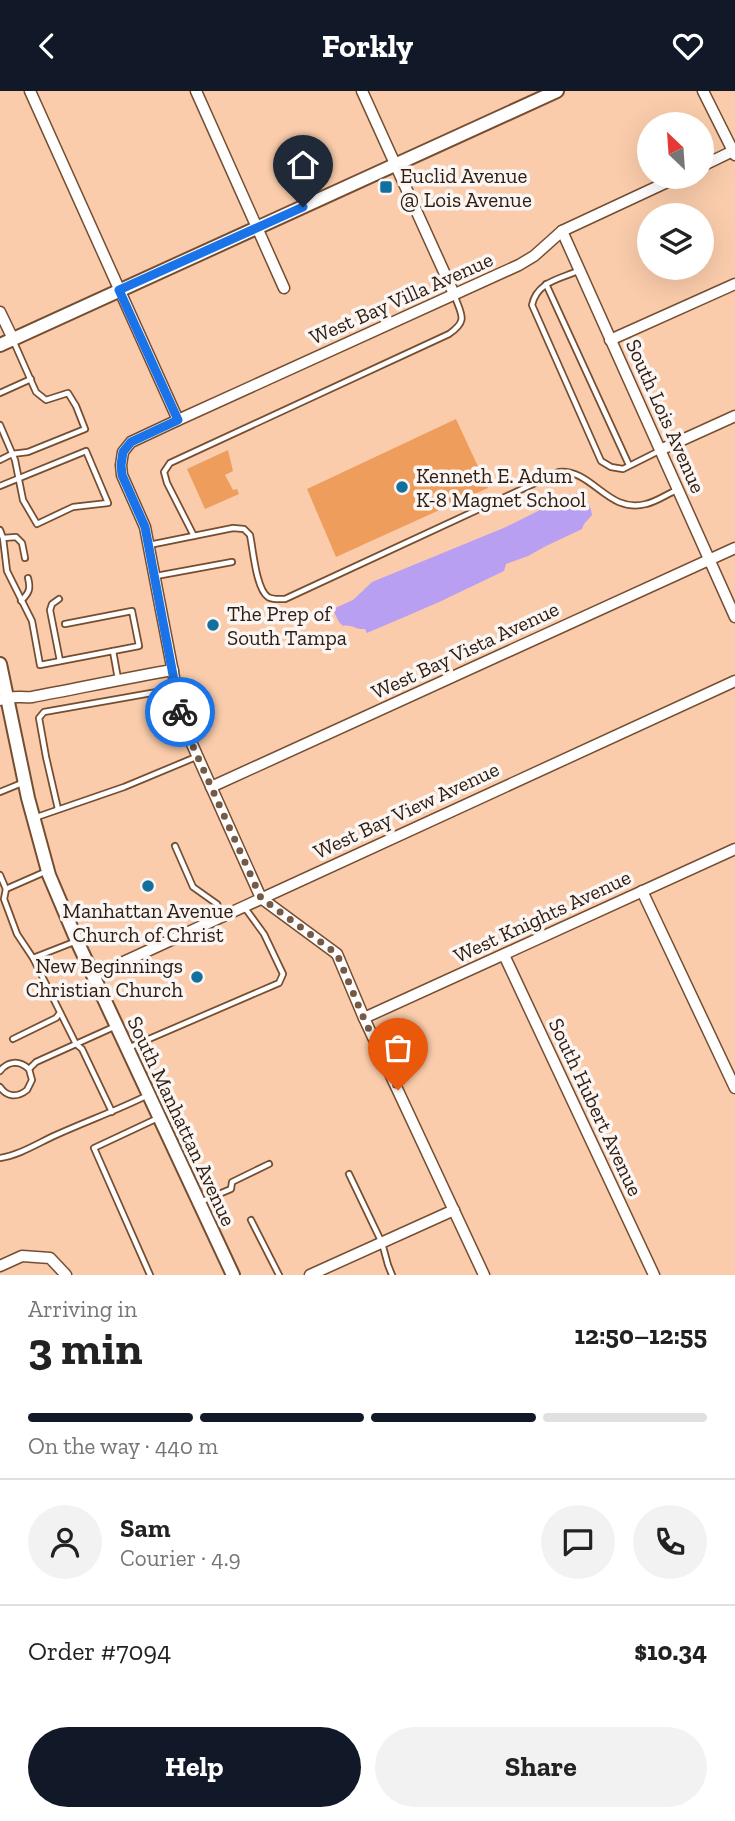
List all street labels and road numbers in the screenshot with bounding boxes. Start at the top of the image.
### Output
street label: West Bay Villa Avenue [305,246,497,350]
street label: South Lois Avenue [621,335,711,497]
street label: West Bay Vista Avenue [367,596,563,704]
street label: West Bay View Avenue [309,756,503,864]
street label: West Knights Avenue [449,864,635,968]
street label: South Manhattan Avenue [122,1012,242,1230]
street label: South Hubert Avenue [544,1014,648,1200]

